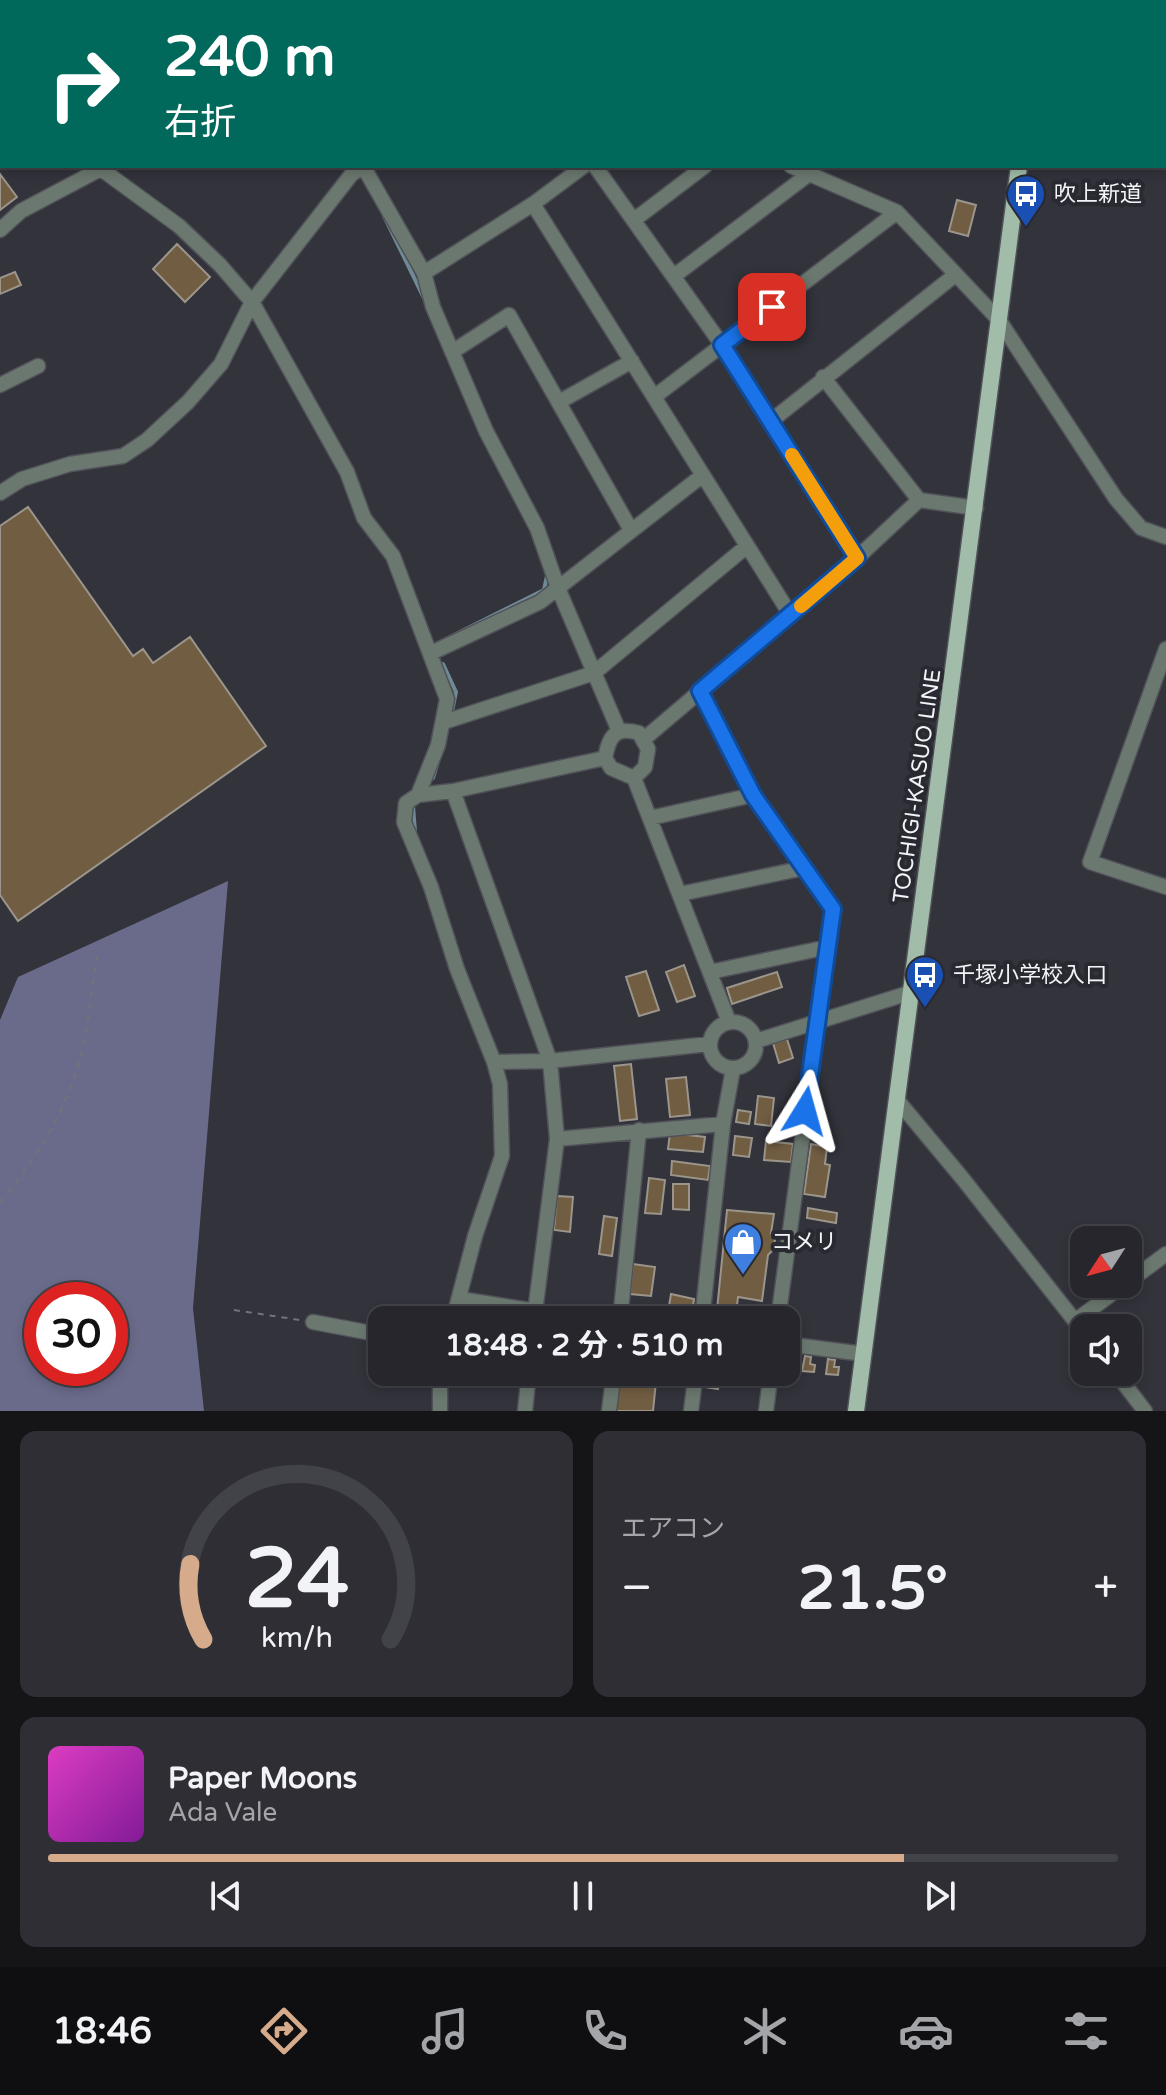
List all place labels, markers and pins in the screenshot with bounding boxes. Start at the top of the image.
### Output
bus stop icon: 吹上新道 [1005,173,1047,228]
place label: 吹上新道 [1054,181,1142,207]
pin [738,273,806,341]
bus stop icon: 千塚小学校入口 [904,954,946,1009]
place label: 千塚小学校入口 [953,962,1107,988]
shop icon: コメリ [722,1221,764,1276]
place label: コメリ [771,1229,837,1255]

